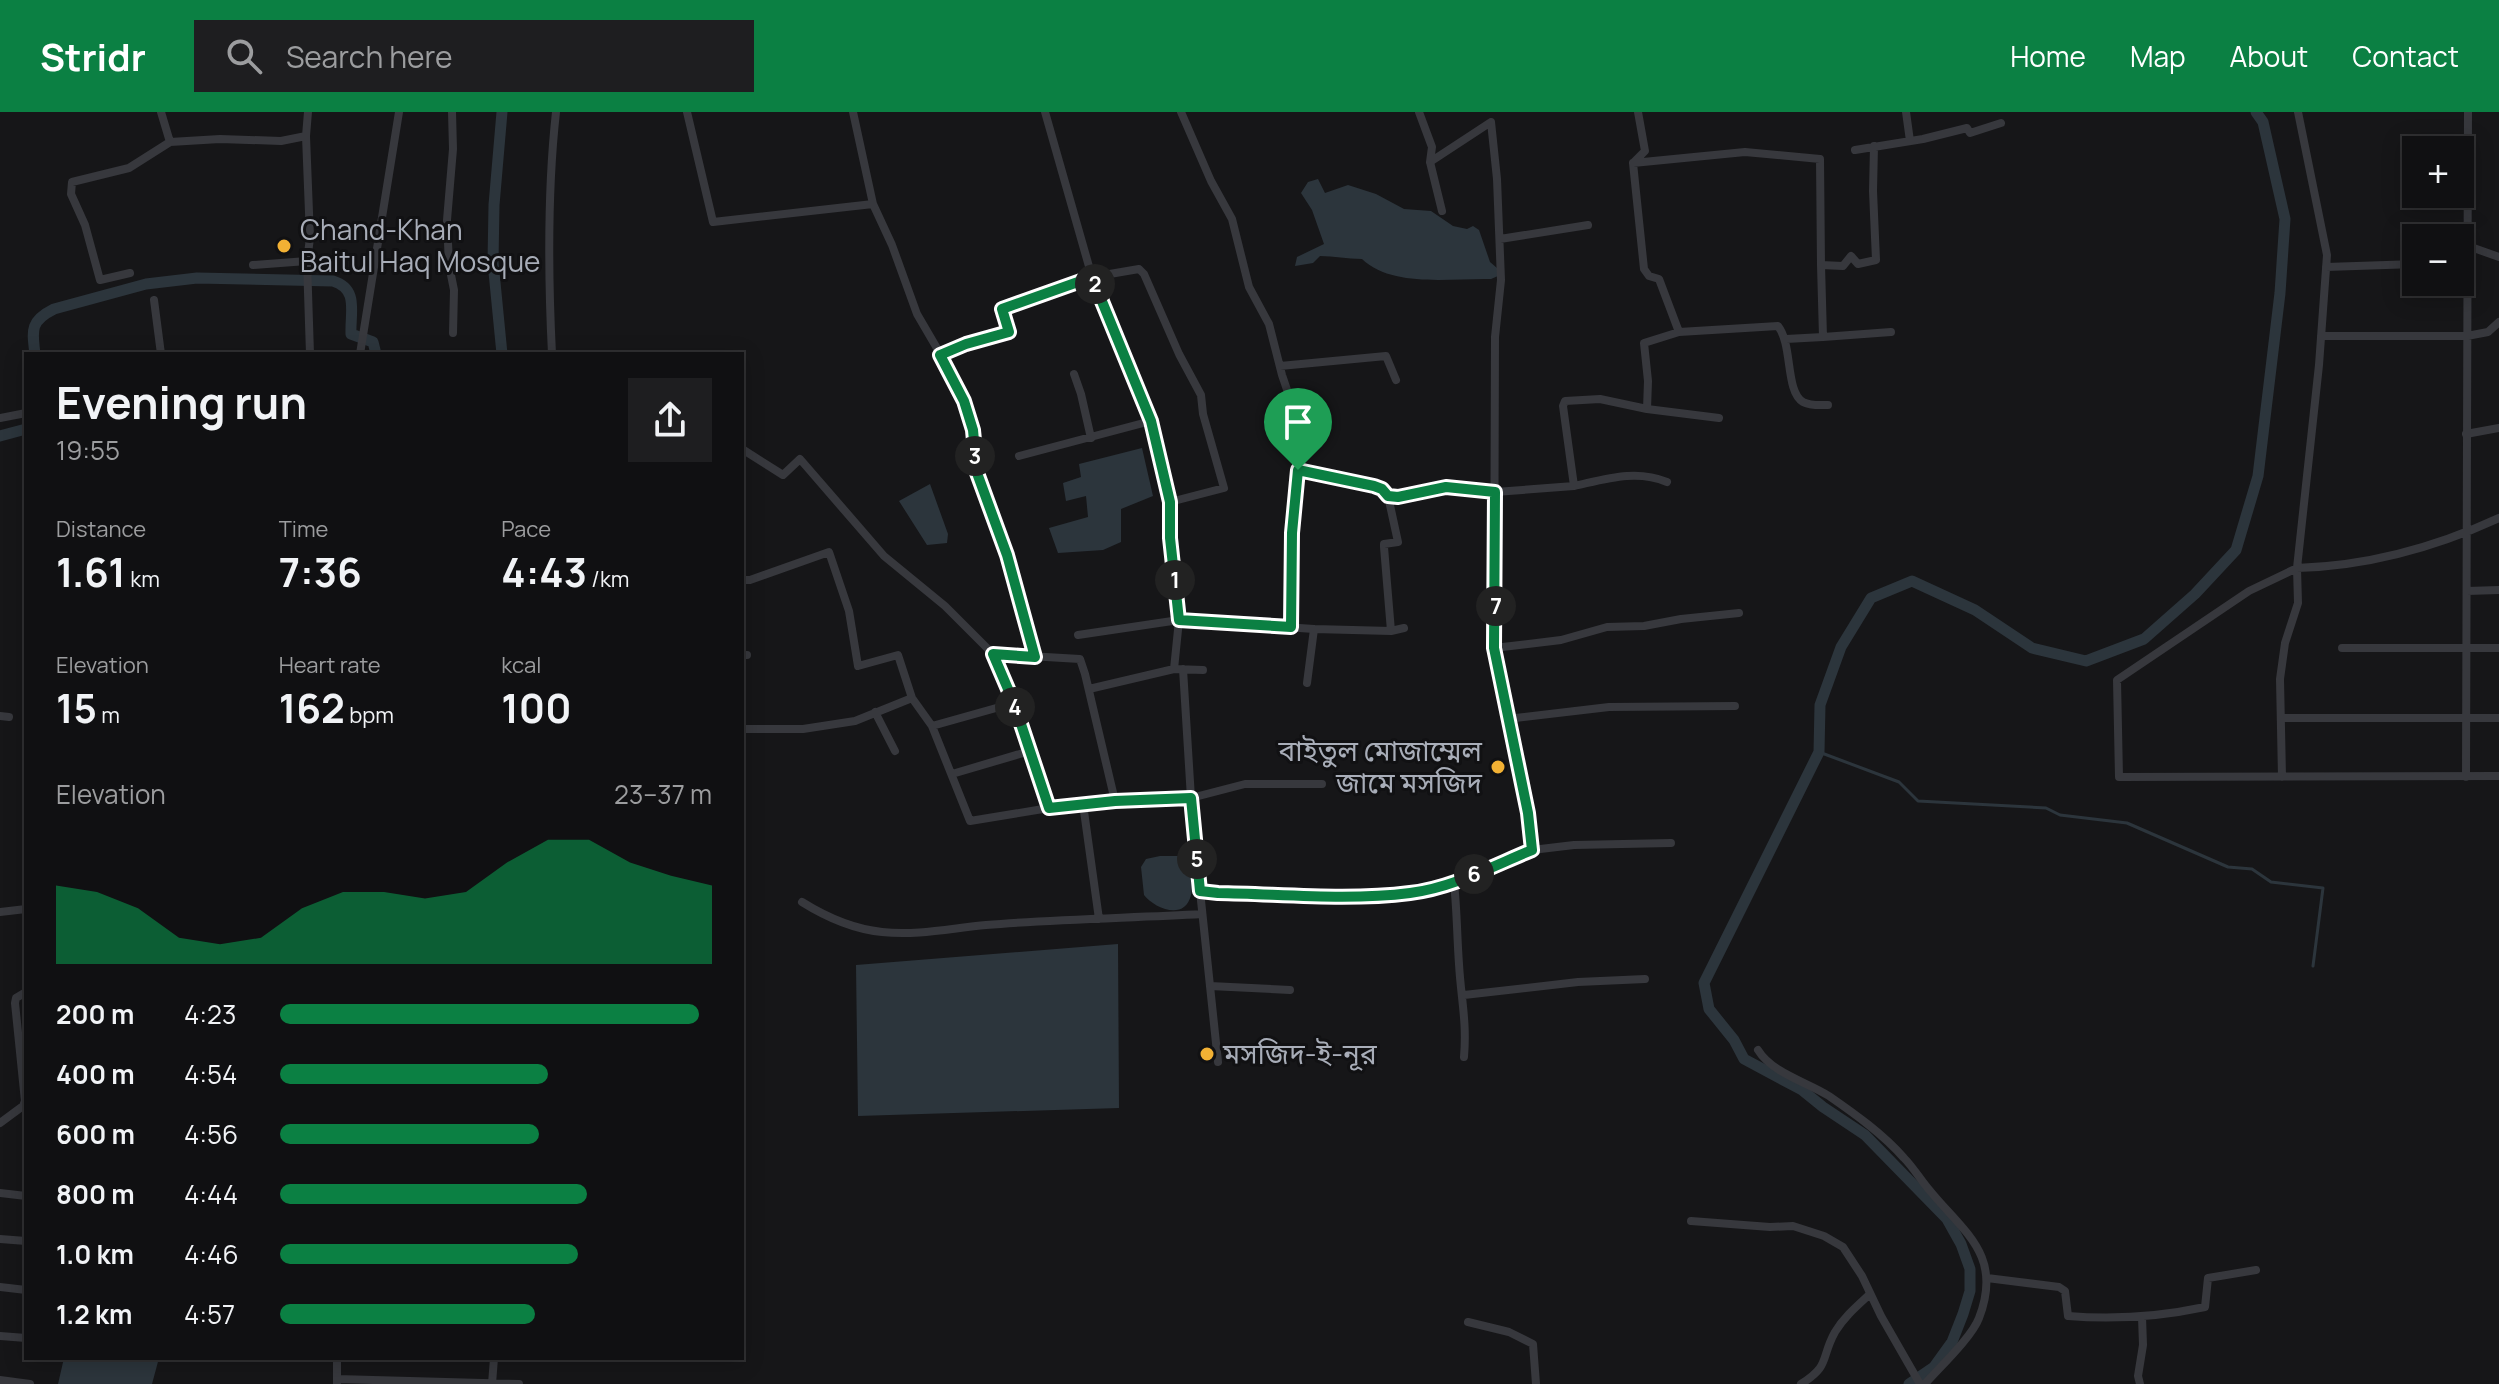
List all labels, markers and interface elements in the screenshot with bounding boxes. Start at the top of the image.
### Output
search box [194,20,754,92]
text: Stridr [40,30,146,82]
icon: search [222,34,266,78]
text: Search here [286,36,453,77]
text: Home [2010,37,2086,75]
text: Map [2130,37,2186,75]
text: About [2230,37,2308,75]
text: Contact [2352,37,2459,75]
map controls [2402,136,2474,296]
button: + [2402,136,2474,208]
place label: Chand-Khan Baitul Haq Mosque [300,210,540,280]
button: − [2402,224,2474,296]
marker: Chand-Khan Baitul Haq Mosque [275,237,293,255]
pin: 2 [1075,264,1115,304]
text: 2 [1088,269,1102,299]
text: Evening run [56,372,307,432]
button: share [628,378,712,462]
pin [1264,388,1332,470]
icon: arrive [1276,400,1320,444]
text: 19:55 [56,432,120,468]
pin: 3 [955,436,995,476]
text: 3 [969,441,981,471]
text: Distance [56,514,146,544]
text: Time [279,514,328,544]
text: Pace [501,514,551,544]
text: 1.61 [56,544,126,599]
text: 7:36 [279,544,362,599]
text: 4:43 [501,544,587,599]
pin: 1 [1155,560,1195,600]
text: km [126,564,160,594]
text: /km [587,564,629,594]
text: 1 [1170,565,1180,595]
pin: 7 [1476,586,1516,626]
text: 7 [1490,591,1502,621]
text: Elevation [56,650,149,680]
text: Heart rate [279,650,381,680]
text: kcal [501,650,541,680]
text: 15 [56,680,97,735]
text: 162 [279,680,345,735]
text: 100 [501,680,572,735]
pin: 4 [995,687,1035,727]
text: 4 [1008,692,1022,722]
text: m [97,700,120,730]
text: bpm [345,700,394,730]
place label: বাইতুল মোজাম্মেল জামে মসজিদ [1278,731,1483,801]
marker: বাইতুল মোজাম্মেল জামে মসজিদ [1489,758,1507,776]
text: Elevation [56,776,166,812]
text: 23–37 m [614,776,712,812]
pin: 5 [1177,839,1217,879]
text: 5 [1191,844,1203,874]
pin: 6 [1454,854,1494,894]
text: 6 [1467,859,1481,889]
text: 200 m [56,996,134,1032]
text: 4:23 [184,996,236,1032]
place label: মসজিদ-ই-নূর [1222,1034,1377,1072]
marker: মসজিদ-ই-নূর [1198,1045,1216,1063]
text: 400 m [56,1056,135,1092]
text: 4:54 [184,1056,237,1092]
text: 600 m [56,1116,135,1152]
text: 4:56 [184,1116,238,1152]
text: 800 m [56,1176,135,1212]
text: 4:44 [184,1176,238,1212]
text: 1.0 km [56,1236,134,1272]
text: 4:46 [184,1236,239,1272]
text: 1.2 km [56,1296,132,1332]
text: 4:57 [184,1296,235,1332]

